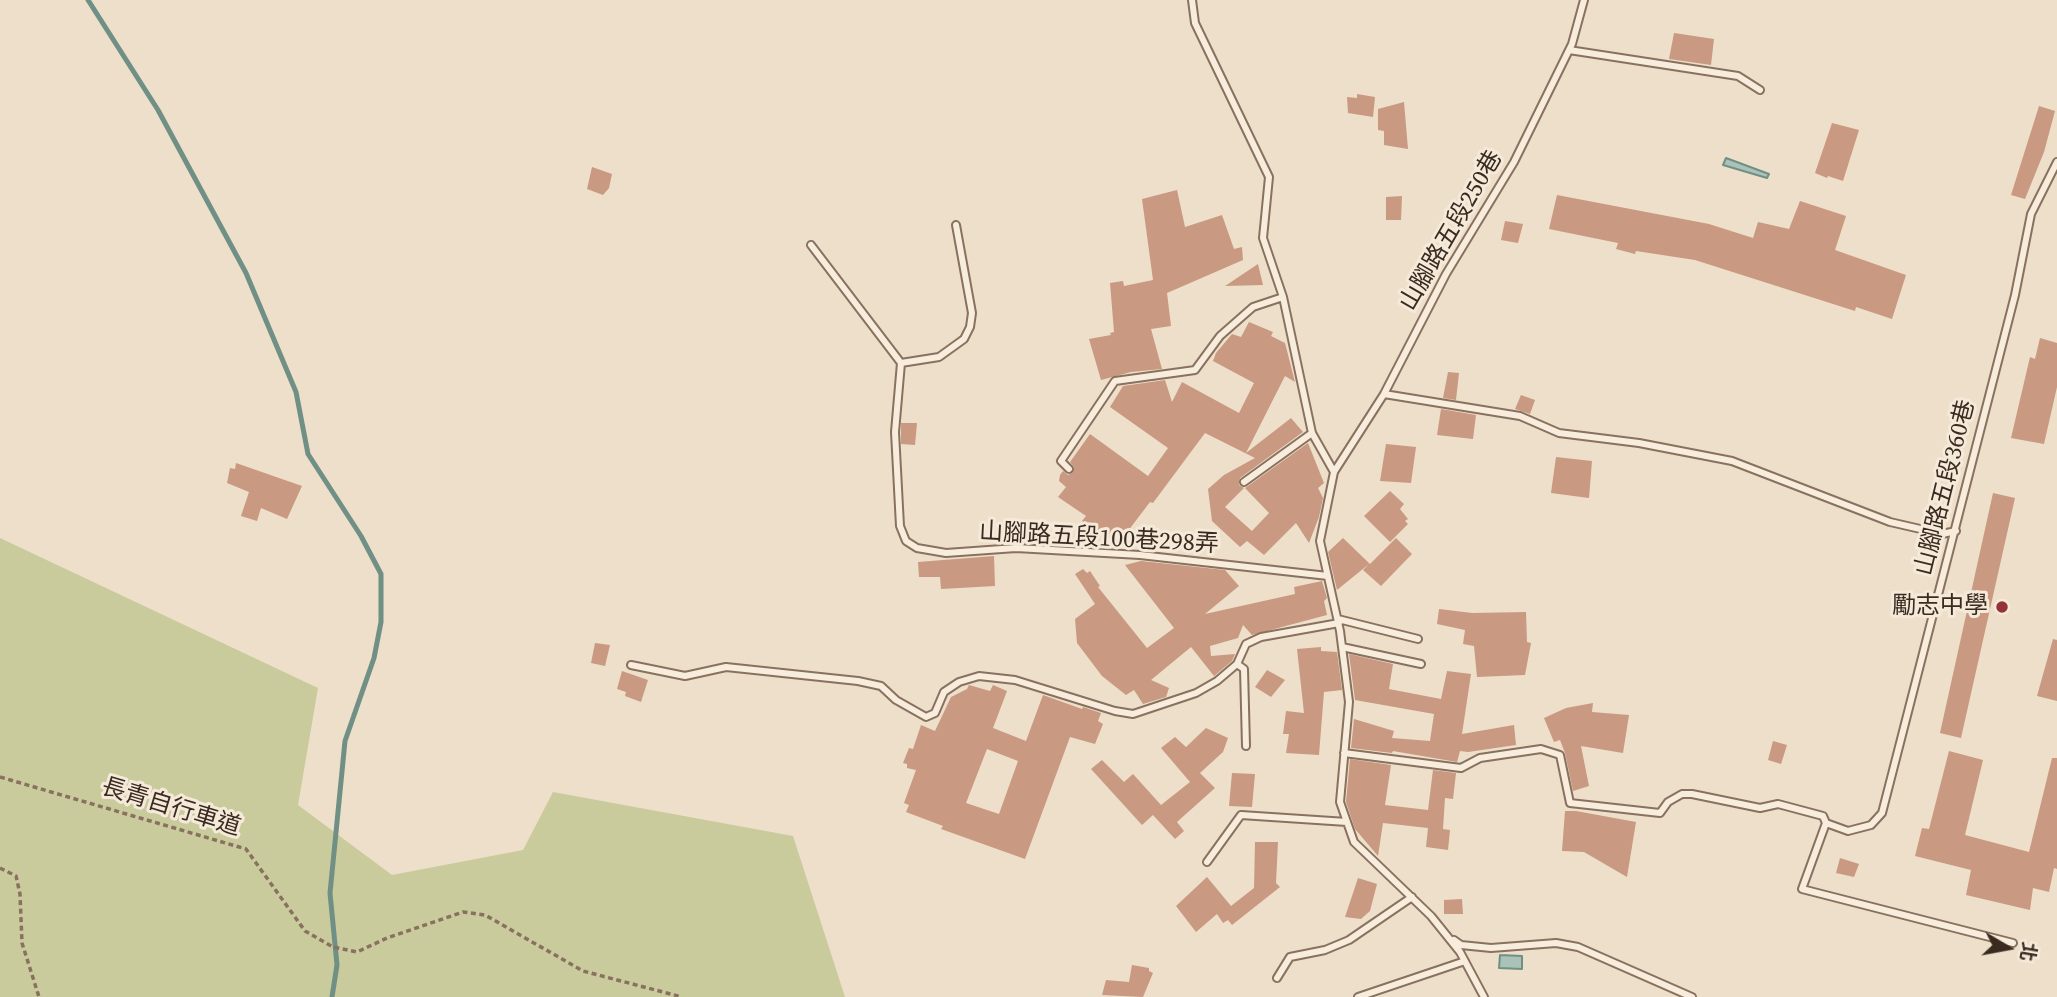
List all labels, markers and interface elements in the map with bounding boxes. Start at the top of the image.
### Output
street label: 山腳路五段250巷 [1395,146,1509,316]
street label: 山腳路五段360巷 [1910,397,1982,579]
street label: 山腳路五段100巷298弄 [978,518,1220,560]
place label: 勵志中學 [1892,593,1988,621]
marker: 勵志中學 [1994,599,2010,615]
street label: 長青自行車道 [98,773,244,843]
north arrow [1973,913,2043,983]
text: 北 [2014,940,2043,963]

